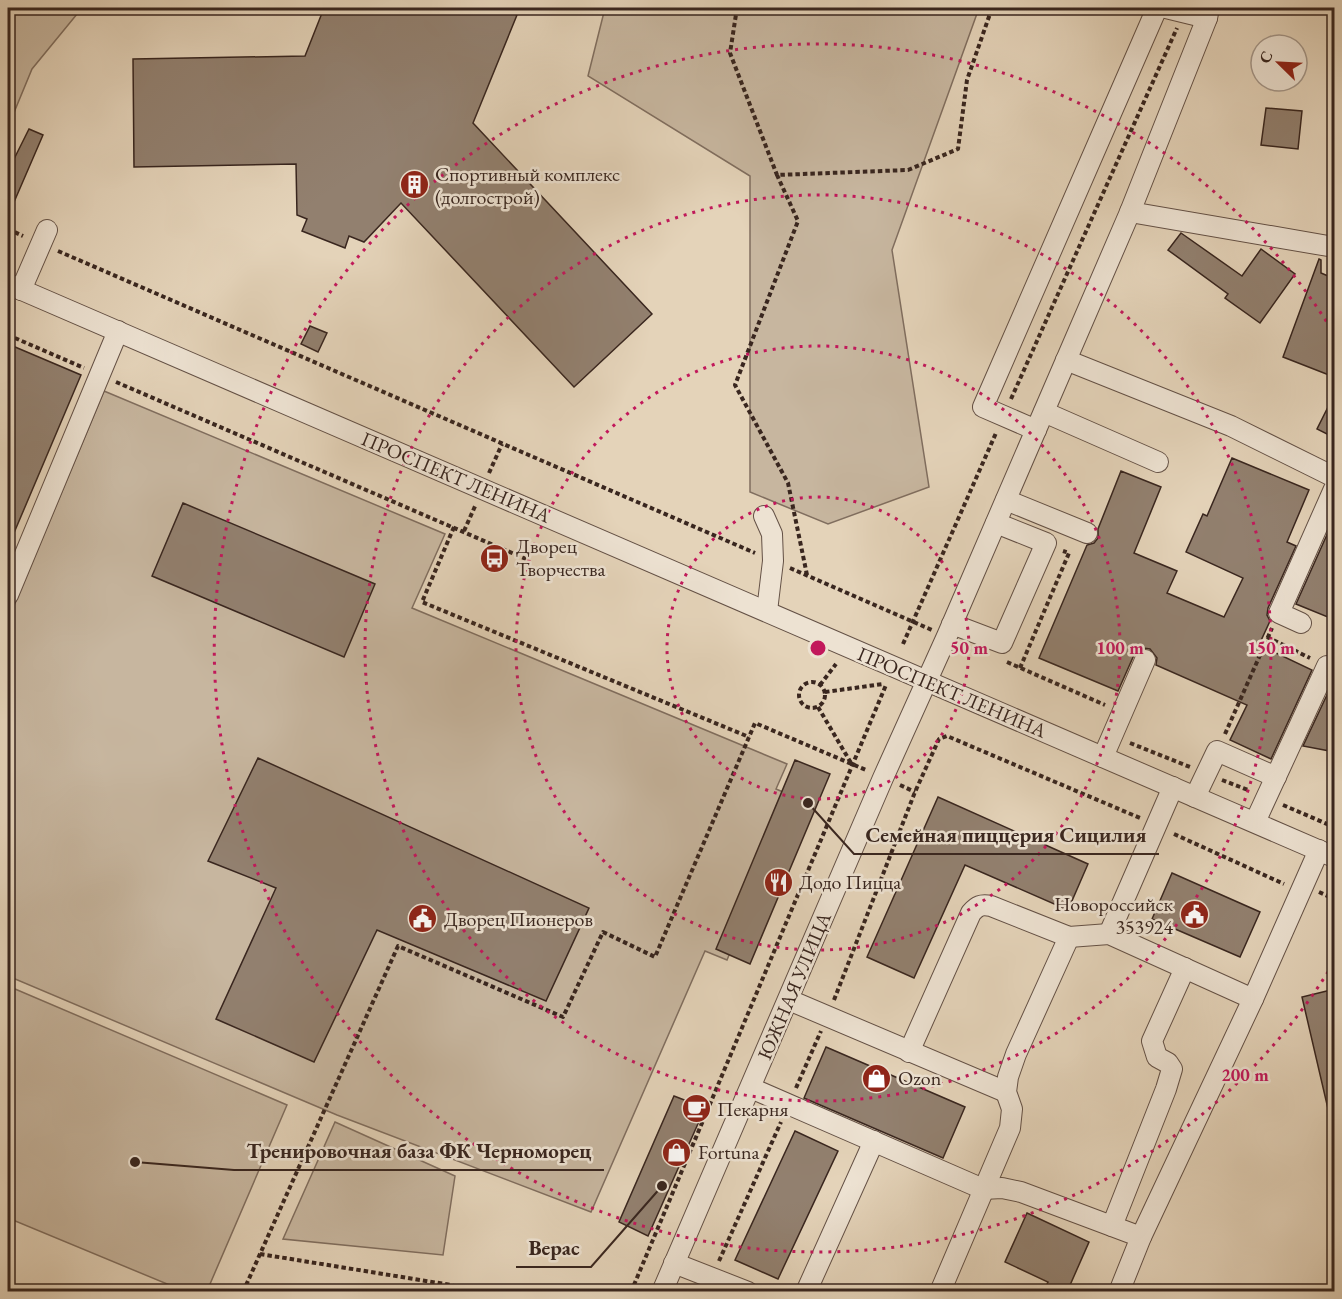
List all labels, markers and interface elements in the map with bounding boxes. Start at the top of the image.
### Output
north arrow [1249,33,1309,93]
text: С [1254,48,1278,67]
place label: Спортивный комплекс (долгострой) [435,161,620,210]
building icon: Спортивный комплекс (долгострой) [398,169,430,201]
street label: ПРОСПЕКТ ЛЕНИНА [357,425,555,529]
place label: Дворец Творчества [516,533,606,582]
bus stop icon: Дворец Творчества [479,542,511,574]
text: 50 m [950,636,988,659]
text: 100 m [1096,636,1144,659]
text: 150 m [1247,636,1295,659]
centre of rings [808,638,828,658]
street label: ПРОСПЕКТ ЛЕНИНА [853,640,1051,744]
callout: Семейная пиццерия Сицилия [854,815,1159,854]
text: Семейная пиццерия Сицилия [865,821,1147,848]
restaurant icon: Додо Пицца [762,866,794,898]
place label: Додо Пицца [799,869,901,895]
place label: Новороссийск 353924 [1054,891,1173,940]
public building icon: Новороссийск 353924 [1178,899,1210,931]
public building icon: Дворец Пионеров [407,903,439,935]
place label: Дворец Пионеров [444,906,593,932]
street label: ЮЖНАЯ УЛИЦА [751,908,837,1064]
shop icon: Ozon [861,1062,893,1094]
text: 200 m [1221,1063,1269,1086]
place label: Ozon [898,1065,942,1091]
cafe icon: Пекарня [680,1093,712,1125]
place label: Пекарня [717,1096,788,1122]
callout: Тренировочная база ФК Черноморец [234,1131,604,1170]
shop icon: Fortuna [661,1136,693,1168]
text: Тренировочная база ФК Черноморец [246,1137,592,1164]
place label: Fortuna [698,1139,760,1165]
callout: Верас [516,1228,591,1267]
text: Верас [528,1234,580,1261]

